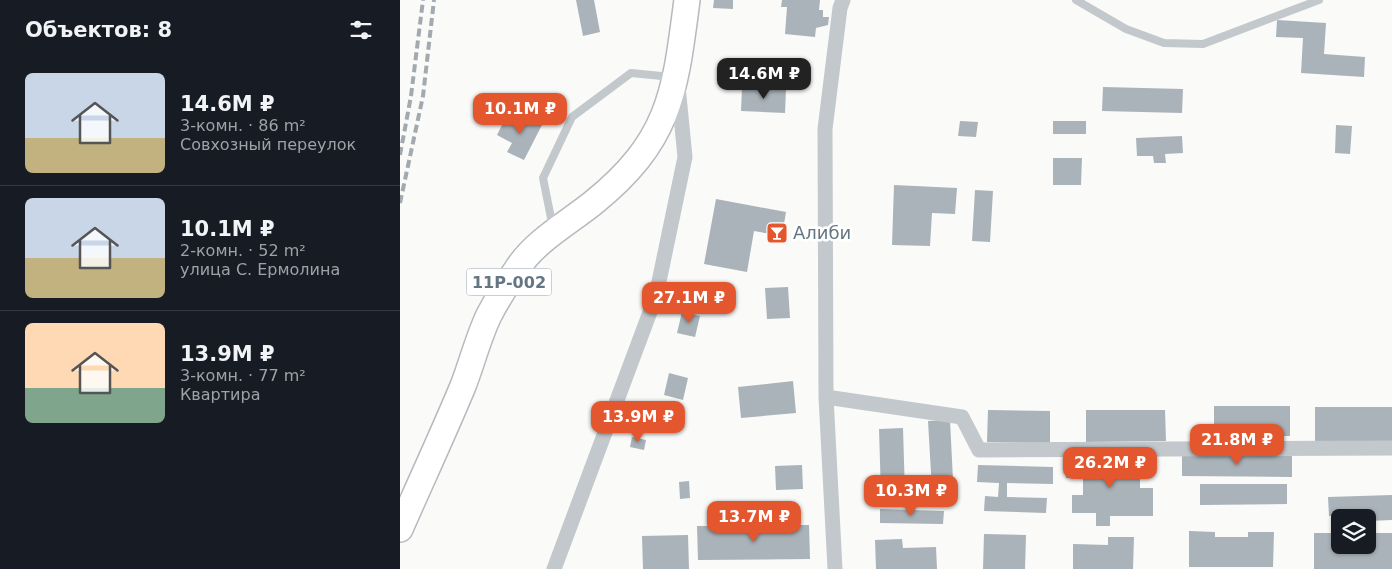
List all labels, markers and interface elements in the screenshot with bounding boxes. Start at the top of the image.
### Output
icon: filters [347,16,375,44]
text: Объектов: 8 [25,18,172,42]
pin: 14.6M ₽ [718,58,810,100]
text: 14.6M ₽ [728,64,800,83]
text: 14.6M ₽ [180,92,275,116]
pin: 10.1M ₽ [474,92,566,135]
icon: home [65,93,125,153]
text: 10.1M ₽ [484,99,556,118]
text: 3-комн. · 86 m² [180,116,306,135]
text: Совхозный переулок [180,135,356,154]
text: 10.1M ₽ [180,217,275,241]
icon: home [65,218,125,278]
bar icon: Алиби [765,221,789,245]
place label: Алиби [793,222,851,243]
text: 2-комн. · 52 m² [180,241,306,260]
text: улица С. Ермолина [180,260,340,279]
road number: 11Р-002 [466,268,552,296]
pin: 27.1M ₽ [643,282,735,324]
text: 27.1M ₽ [653,288,725,307]
text: 13.9M ₽ [180,342,275,366]
icon: home [65,343,125,403]
text: 3-комн. · 77 m² [180,366,306,385]
text: Квартира [180,385,260,404]
pin: 13.9M ₽ [592,400,684,443]
text: 13.9M ₽ [602,407,674,426]
pin: 21.8M ₽ [1191,424,1283,466]
text: 21.8M ₽ [1201,430,1273,449]
pin: 26.2M ₽ [1064,446,1156,489]
text: 26.2M ₽ [1074,453,1146,472]
pin: 10.3M ₽ [865,474,957,517]
text: 10.3M ₽ [875,481,947,500]
pin: 13.7M ₽ [708,500,800,543]
text: 13.7M ₽ [718,507,790,526]
map controls [1331,509,1376,554]
button: layers [1331,509,1376,554]

